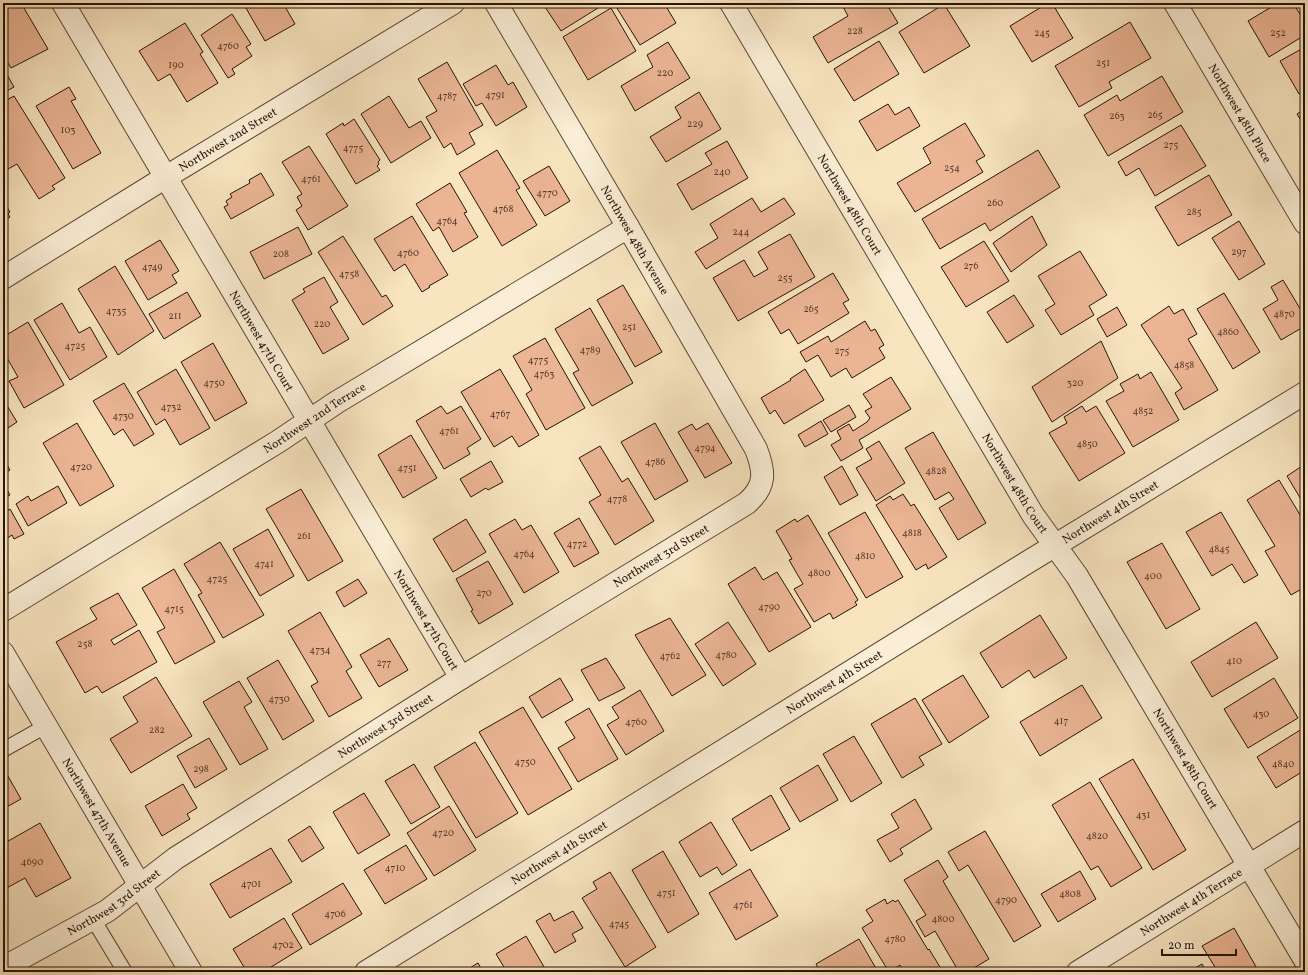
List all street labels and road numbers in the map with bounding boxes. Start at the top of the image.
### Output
street label: Northwest 48th Place [1204,61,1275,166]
street label: Northwest 2nd Street [176,104,280,176]
street label: Northwest 48th Court [813,151,885,259]
street label: Northwest 48th Avenue [596,183,672,298]
street label: Northwest 47th Court [225,288,297,395]
street label: Northwest 2nd Terrace [261,379,369,458]
street label: Northwest 48th Court [978,431,1051,537]
street label: Northwest 4th Street [1059,477,1162,548]
street label: Northwest 3rd Street [610,521,712,592]
street label: Northwest 47th Court [389,567,462,674]
street label: Northwest 4th Street [784,647,886,719]
street label: Northwest 3rd Street [335,691,436,763]
street label: Northwest 48th Court [1148,706,1221,813]
street label: Northwest 47th Avenue [58,755,135,871]
street label: Northwest 4th Street [508,817,611,889]
street label: Northwest 4th Terrace [1137,865,1246,940]
street label: Northwest 3rd Street [65,866,164,940]

